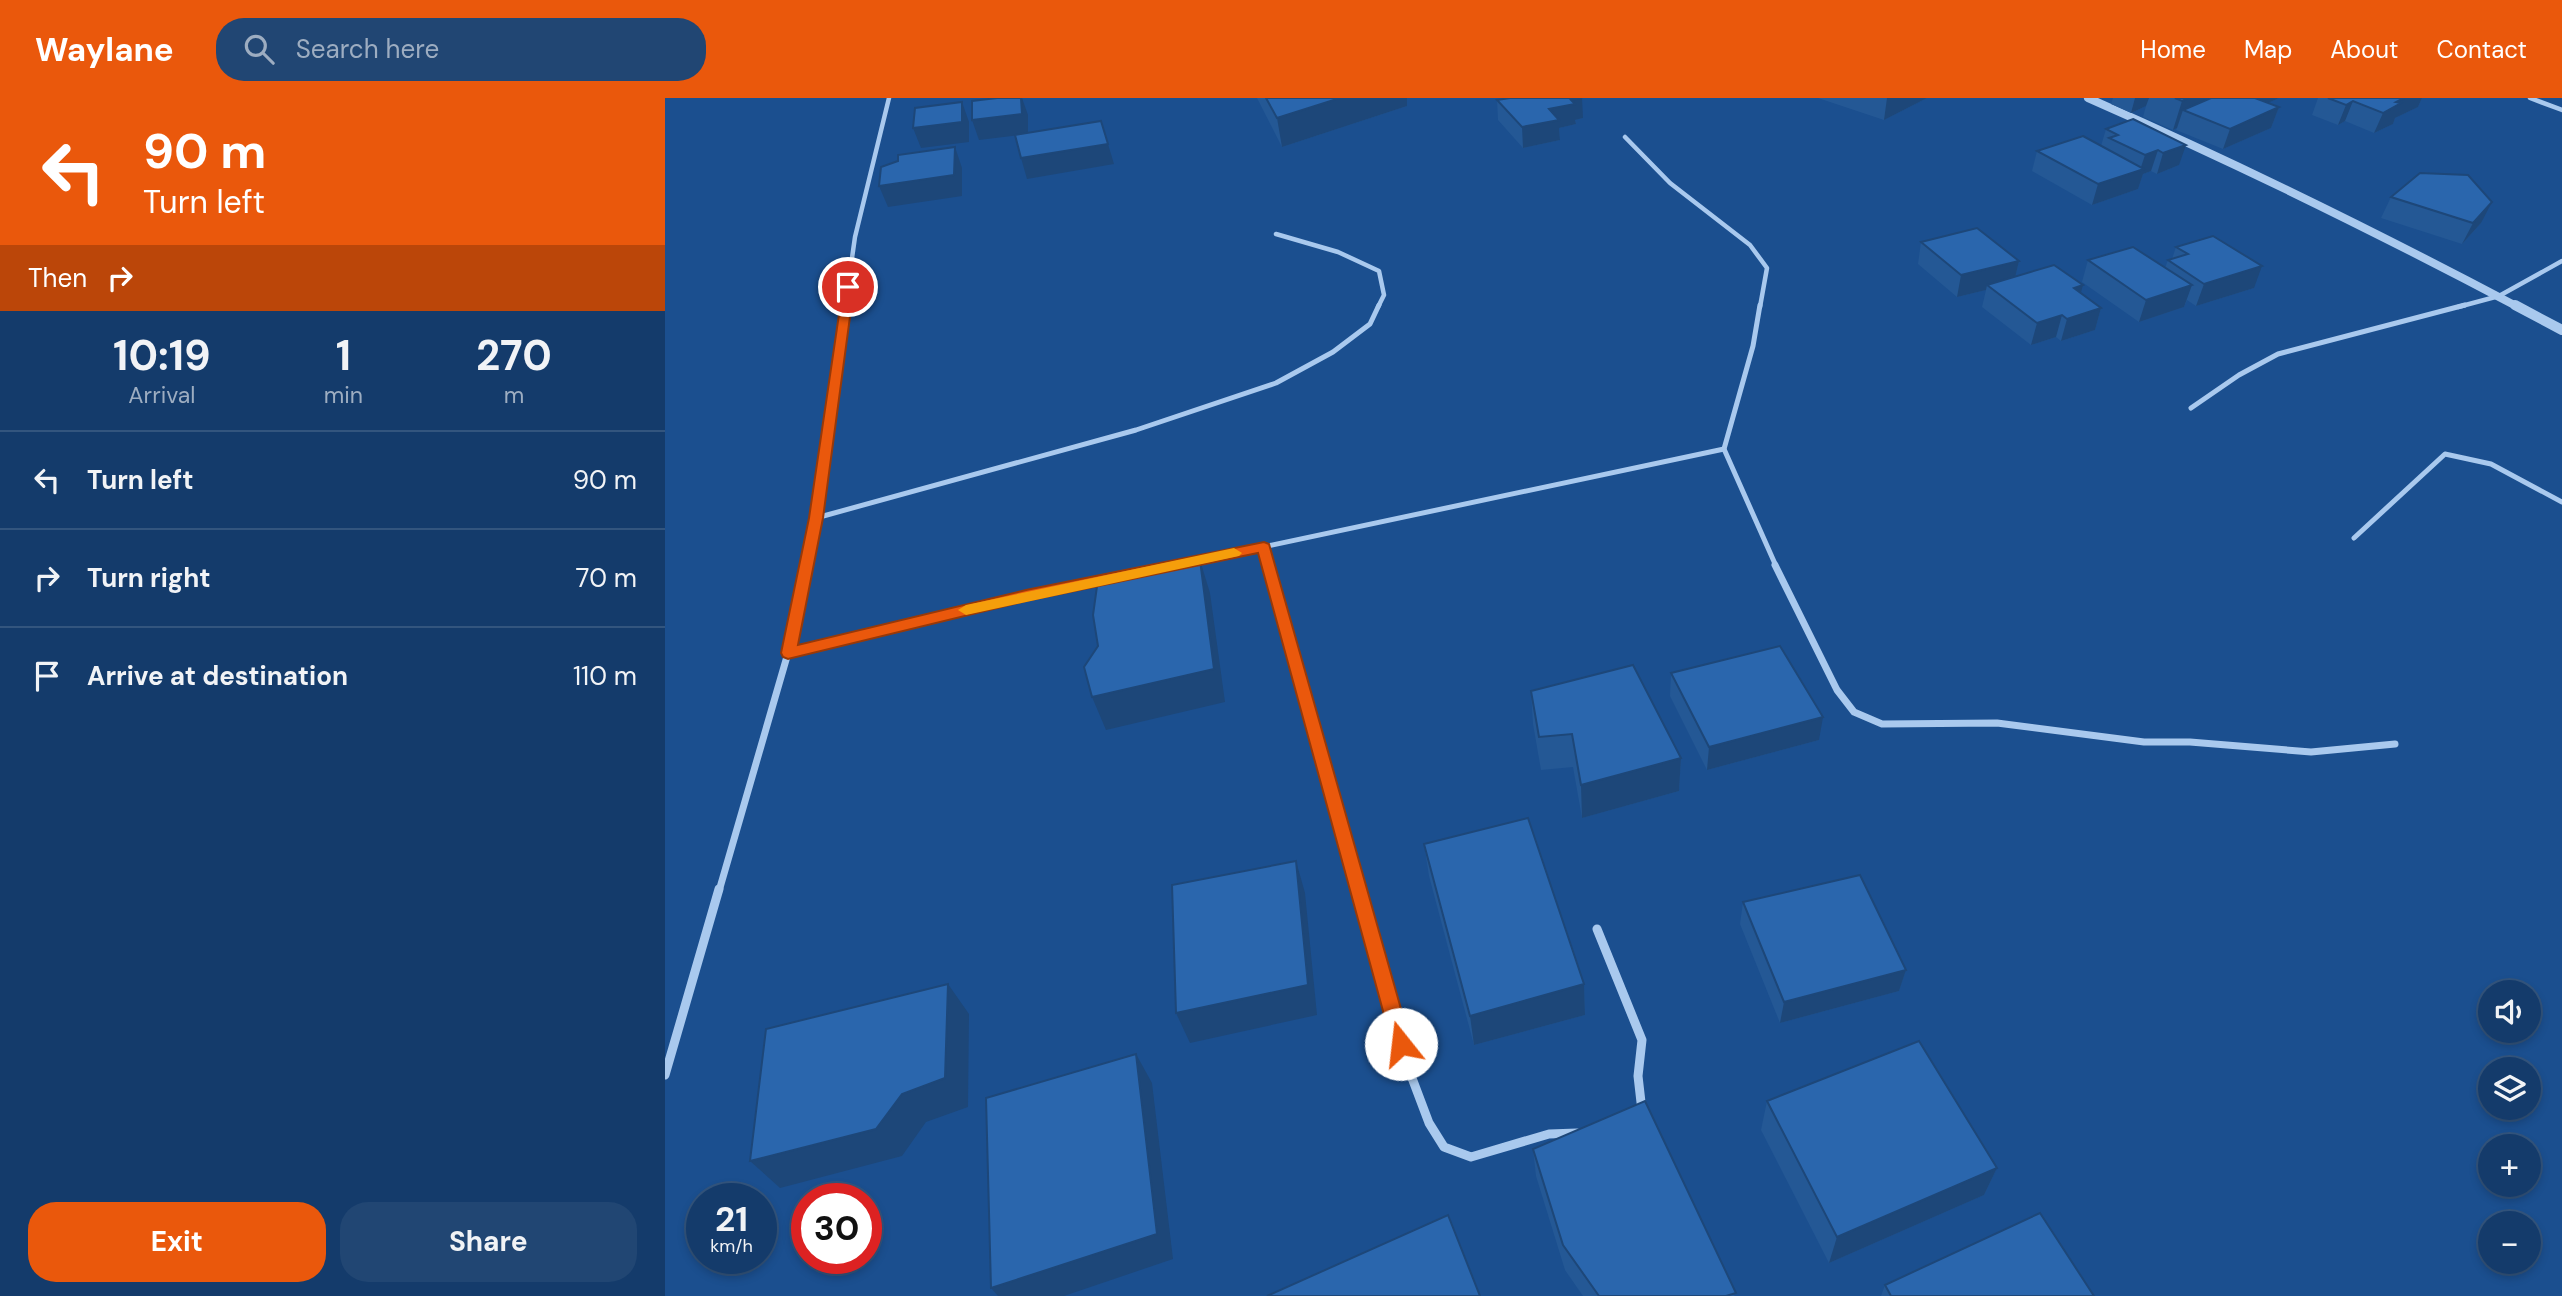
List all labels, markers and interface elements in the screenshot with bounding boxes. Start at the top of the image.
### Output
search box [216,18,706,81]
text: Waylane [35,28,174,71]
icon: search [240,30,278,68]
text: Search here [296,32,439,66]
text: Home [2140,34,2206,65]
text: Map [2244,34,2292,65]
text: About [2330,34,2399,65]
text: Contact [2437,34,2527,65]
text: 90 m [143,119,266,183]
icon: left [28,126,119,217]
text: Turn left [143,181,265,223]
pin [818,257,878,317]
icon: right [101,259,139,297]
text: Then [28,261,87,295]
icon: arrive [829,268,867,306]
text: 10:19 [113,328,211,383]
text: 1 [336,328,351,383]
text: 270 [476,328,552,383]
text: Arrival [128,380,195,410]
text: min [324,380,363,410]
text: m [504,380,524,410]
icon: left [28,461,66,499]
text: Turn left [87,463,194,497]
text: 90 m [573,463,637,497]
icon: right [28,559,66,597]
text: Turn right [87,561,211,595]
text: 70 m [576,561,637,595]
icon: arrive [28,657,66,695]
text: Arrive at destination [87,659,348,693]
text: 110 m [573,659,637,693]
map controls [2478,980,2541,1274]
button: sound [2478,980,2541,1043]
position arrow [1364,1007,1438,1081]
button: layers [2478,1057,2541,1120]
button: + [2478,1134,2541,1197]
speed limit sign: 30 [791,1183,882,1274]
text: 21 [715,1196,748,1242]
button: Exit [28,1202,326,1282]
button: Share [340,1202,637,1282]
button: − [2478,1211,2541,1274]
text: km/h [710,1234,753,1258]

